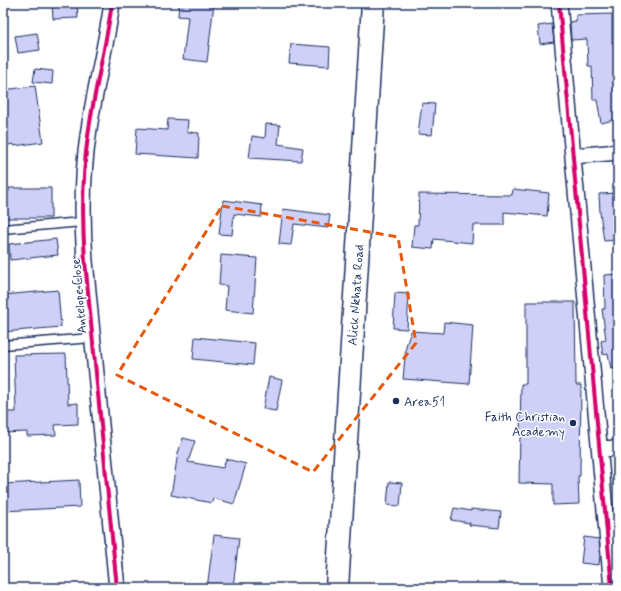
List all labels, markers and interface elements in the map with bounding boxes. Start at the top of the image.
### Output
street label: Alick Nkhata Road [344,244,369,346]
street label: Antelope Close [68,257,91,334]
place label: Area51 [404,394,445,411]
marker: Area51 [391,396,401,406]
place label: Faith Christian Academy [485,409,565,441]
marker: Faith Christian Academy [568,418,578,428]

